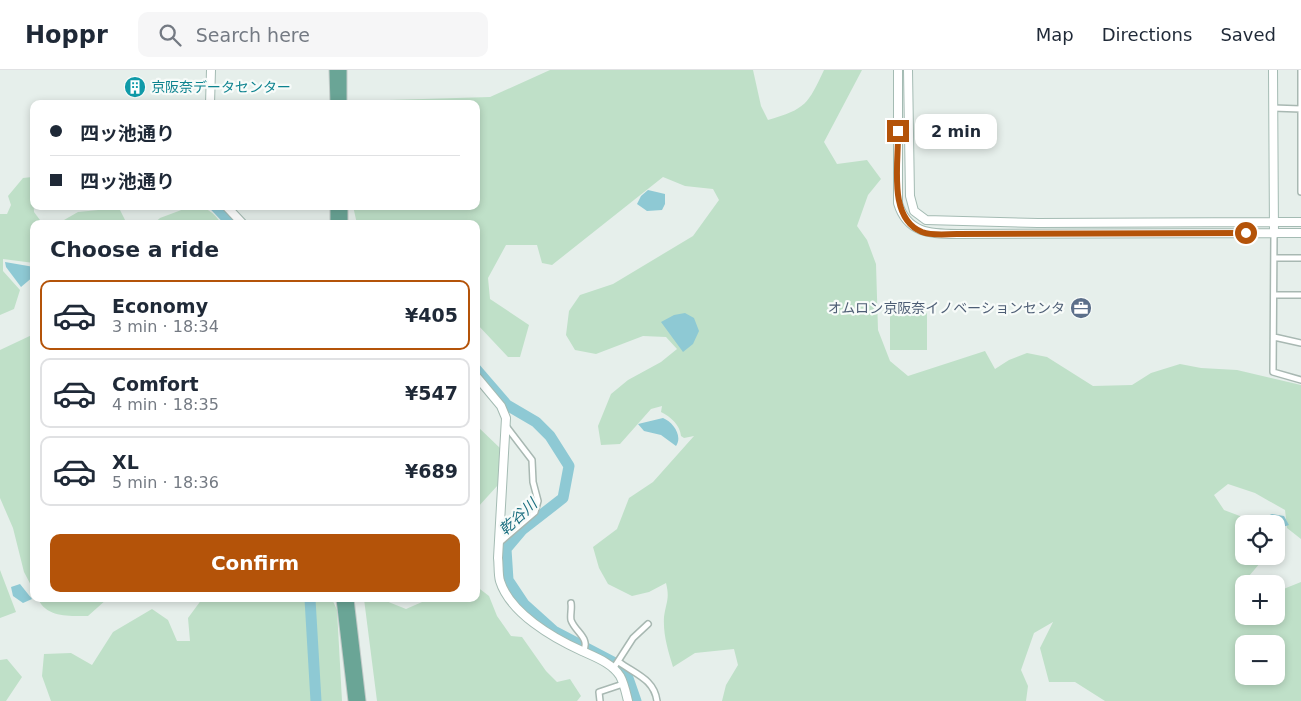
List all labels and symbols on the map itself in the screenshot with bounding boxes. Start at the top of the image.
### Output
building icon: 京阪奈データセンター [123,75,147,99]
place label: 京阪奈データセンター [151,79,291,95]
callout: 2 min [916,114,998,148]
route end [887,120,909,142]
route start [1235,222,1257,244]
office icon: オムロン京阪奈イノベーションセンタ [1069,296,1093,320]
place label: オムロン京阪奈イノベーションセンタ [828,300,1065,316]
water label: 乾谷川 [495,494,542,539]

